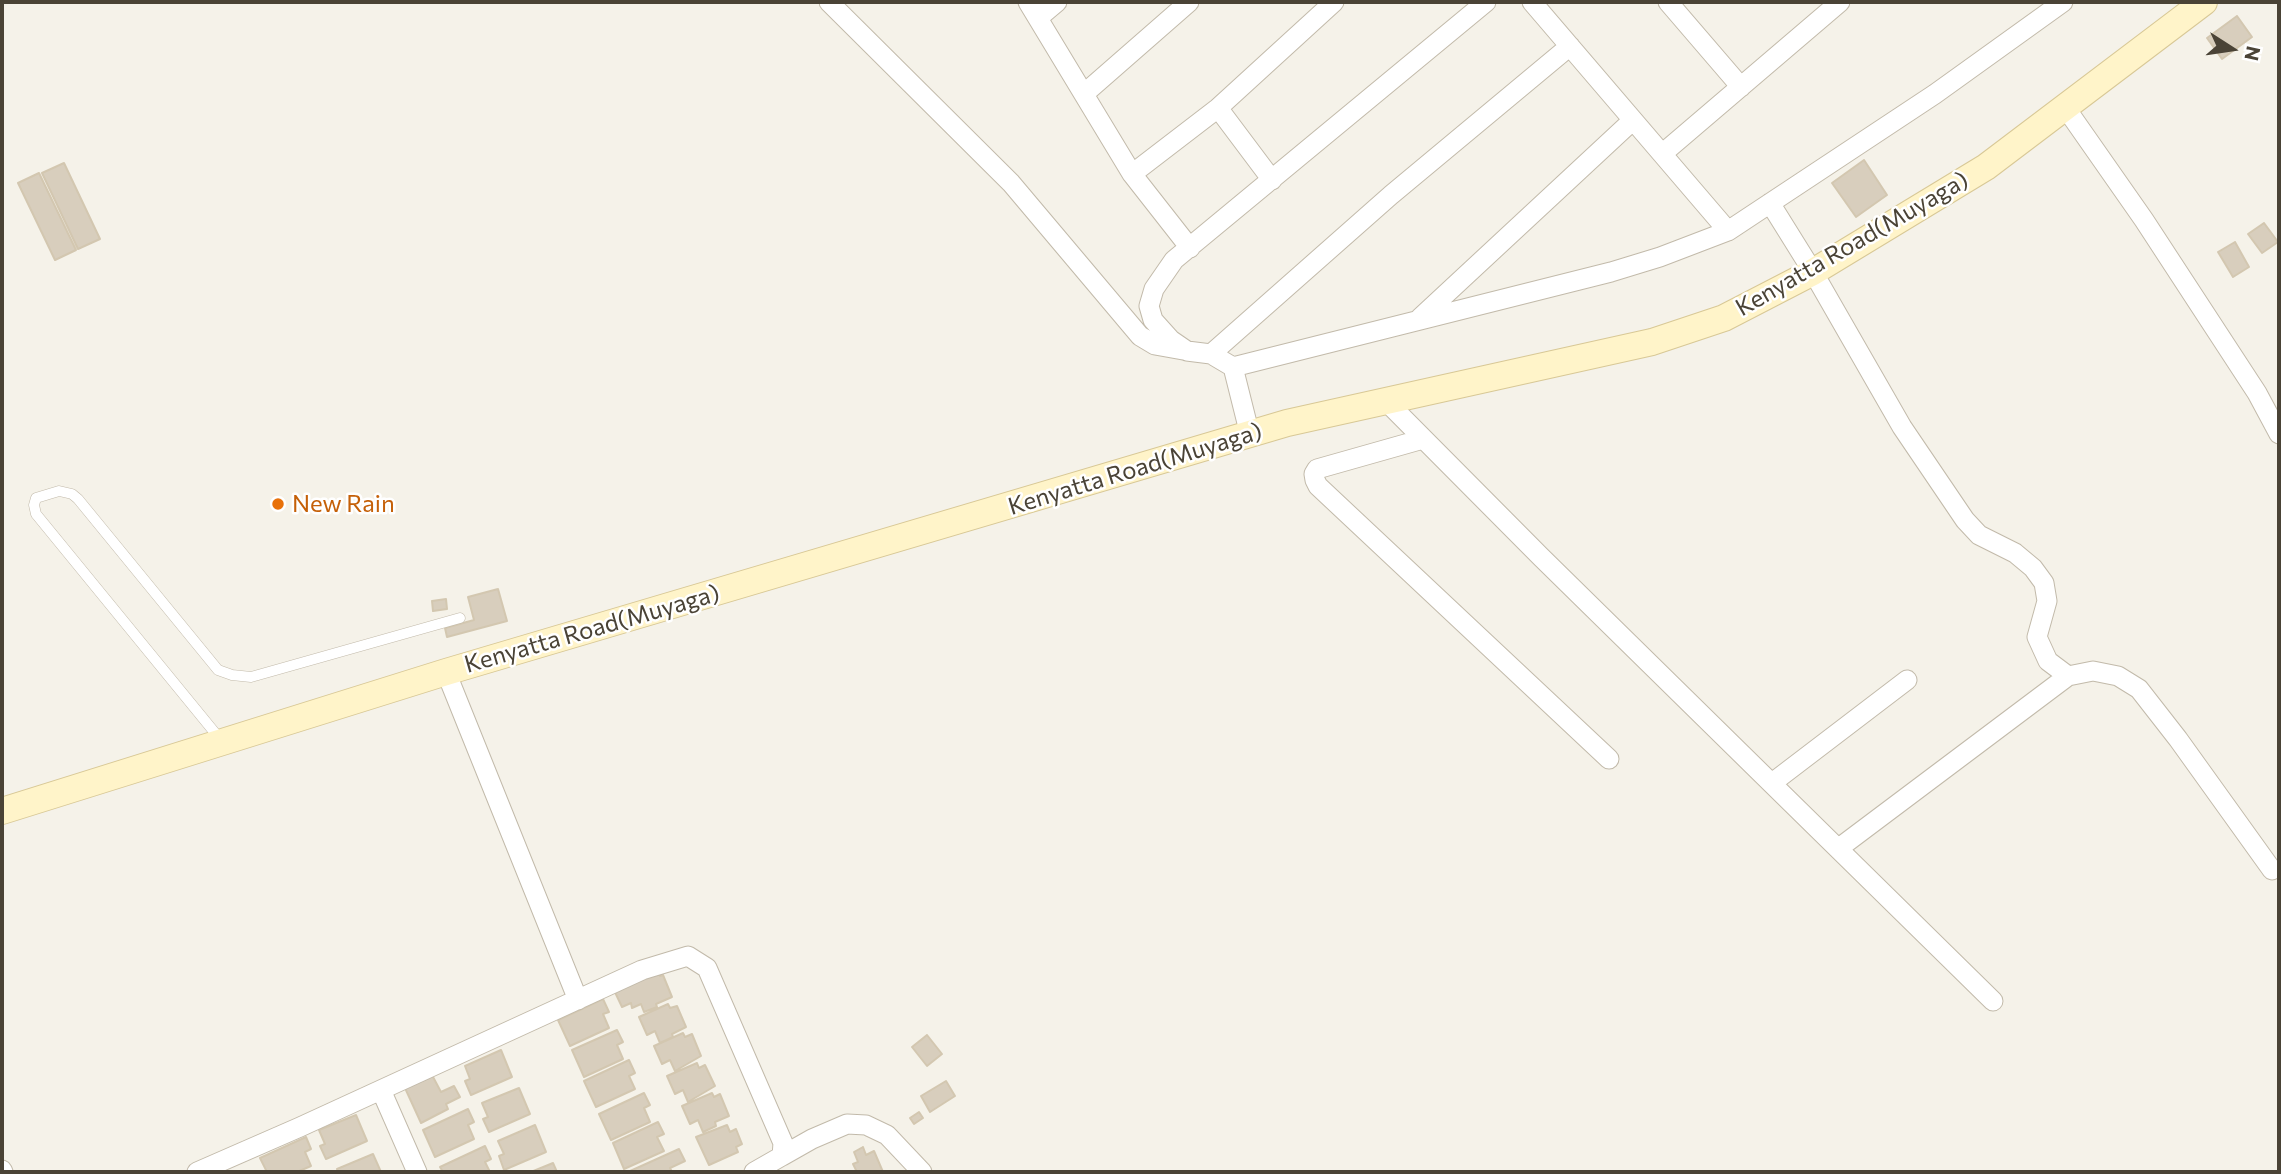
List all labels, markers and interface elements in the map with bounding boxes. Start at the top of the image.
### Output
north arrow [2197,14,2267,84]
text: N [2240,44,2266,63]
street label: Kenyatta Road(Muyaga) [1731,166,1973,322]
street label: Kenyatta Road(Muyaga) [1005,417,1265,521]
place label: New Rain [292,490,395,518]
marker: New Rain [270,496,286,512]
street label: Kenyatta Road(Muyaga) [461,579,723,679]

